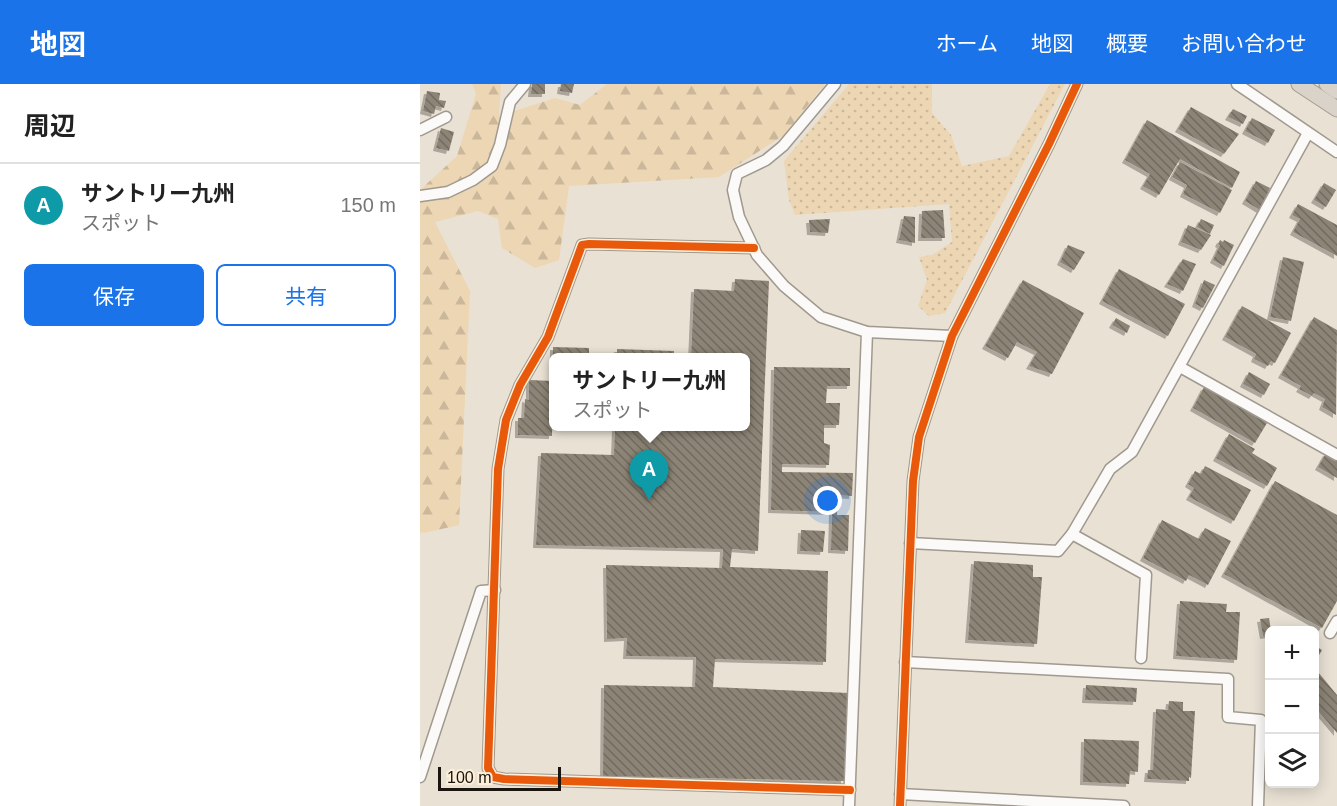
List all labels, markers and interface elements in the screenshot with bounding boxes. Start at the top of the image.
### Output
text: 地図 [30,29,86,60]
text: ホーム [936,32,998,55]
text: 地図 [1031,32,1073,55]
text: 概要 [1106,32,1148,55]
text: お問い合わせ [1181,32,1307,55]
text: 周辺 [24,111,76,141]
text: サントリー九州 [81,181,235,206]
text: A [36,194,51,216]
text: 150 m [340,194,396,216]
text: スポット [81,212,161,234]
button: 保存 [24,264,204,326]
button: 共有 [216,264,396,326]
popup [549,353,750,431]
text: サントリー九州 [572,368,727,393]
text: スポット [572,399,652,421]
pin: A [630,450,668,500]
your location [813,486,842,515]
map controls [1265,626,1319,788]
button: + [1265,626,1319,680]
button: − [1265,680,1319,734]
button: layers [1265,734,1319,788]
scale bar [438,764,561,792]
text: 100 m [447,769,491,786]

